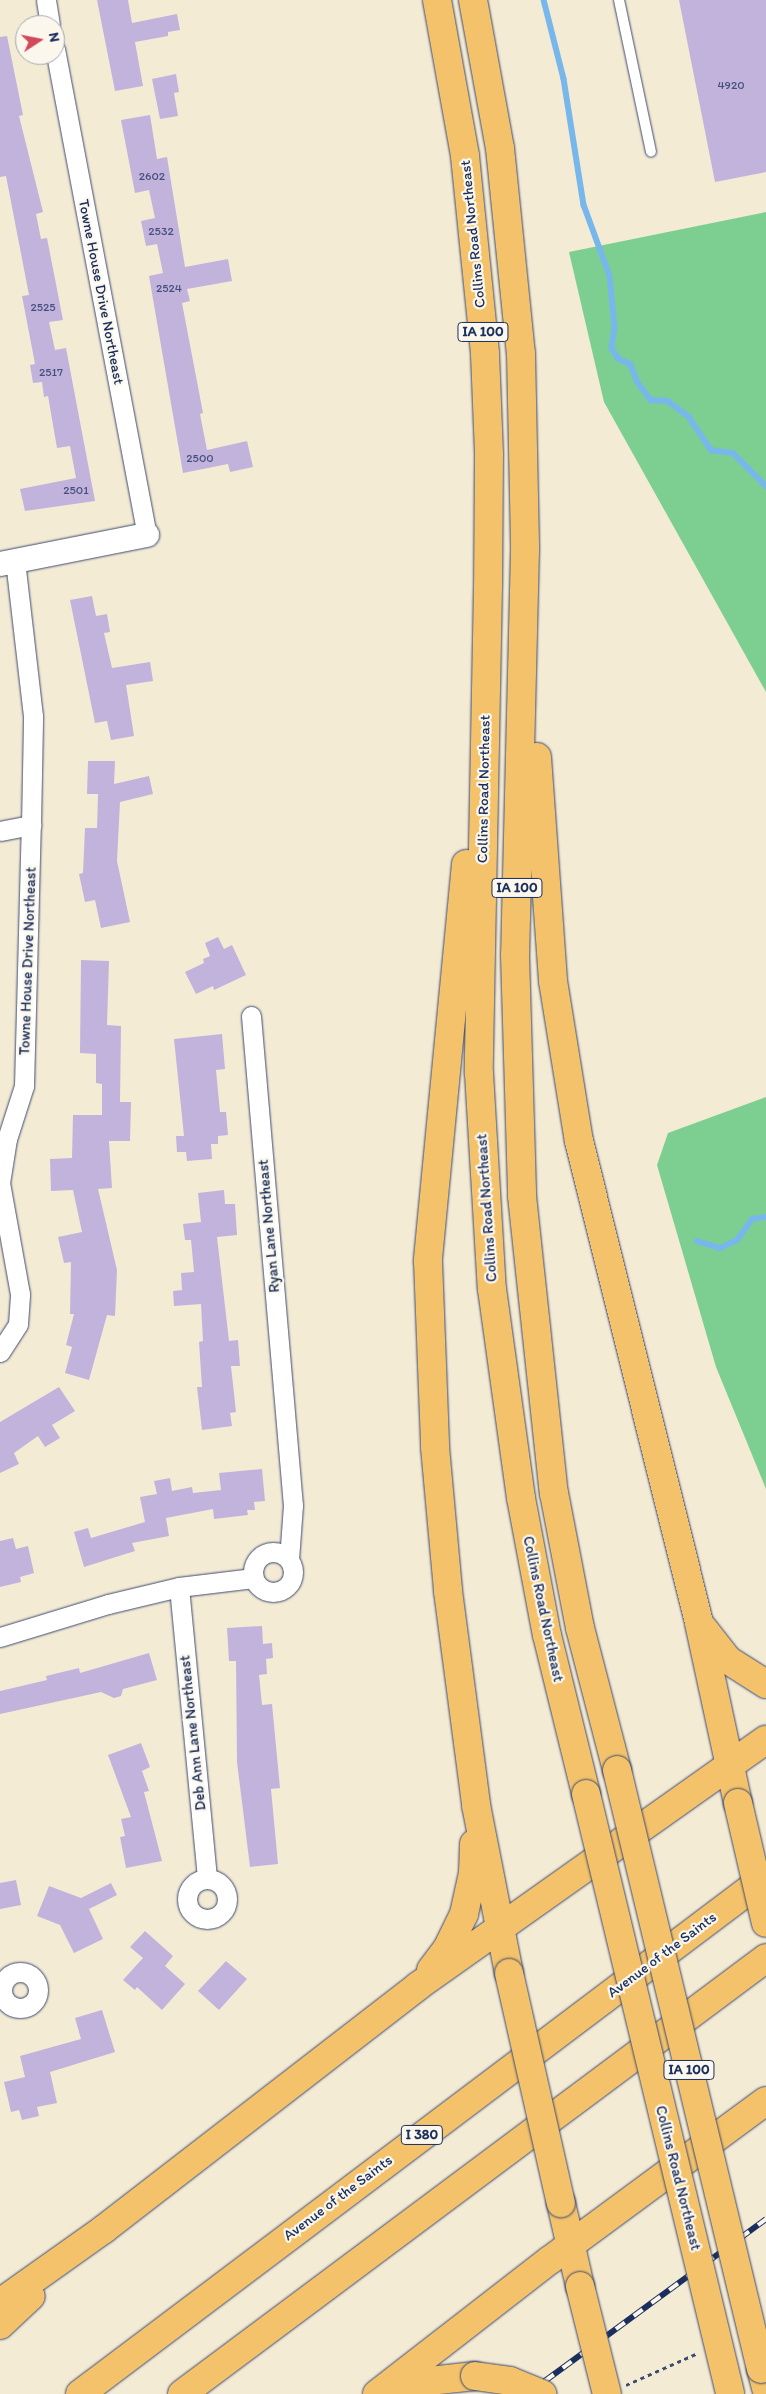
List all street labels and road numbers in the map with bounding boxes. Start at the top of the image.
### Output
street label: Collins Road Northeast [456,159,490,309]
street label: Towne House Drive Northeast [74,198,128,386]
road number: IA 100 [457,321,509,344]
street label: Collins Road Northeast [474,715,494,863]
street label: Towne House Drive Northeast [16,866,40,1056]
road number: IA 100 [491,876,543,900]
street label: Collins Road Northeast [473,1133,501,1283]
street label: Ryan Lane Northeast [254,1158,284,1294]
street label: Collins Road Northeast [519,1535,567,1683]
street label: Deb Ann Lane Northeast [176,1654,210,1812]
street label: Avenue of the Saints [604,1908,720,2002]
road number: IA 100 [663,2058,715,2082]
street label: Collins Road Northeast [651,2104,705,2252]
road number: I 380 [401,2124,443,2146]
street label: Avenue of the Saints [280,2151,396,2245]

